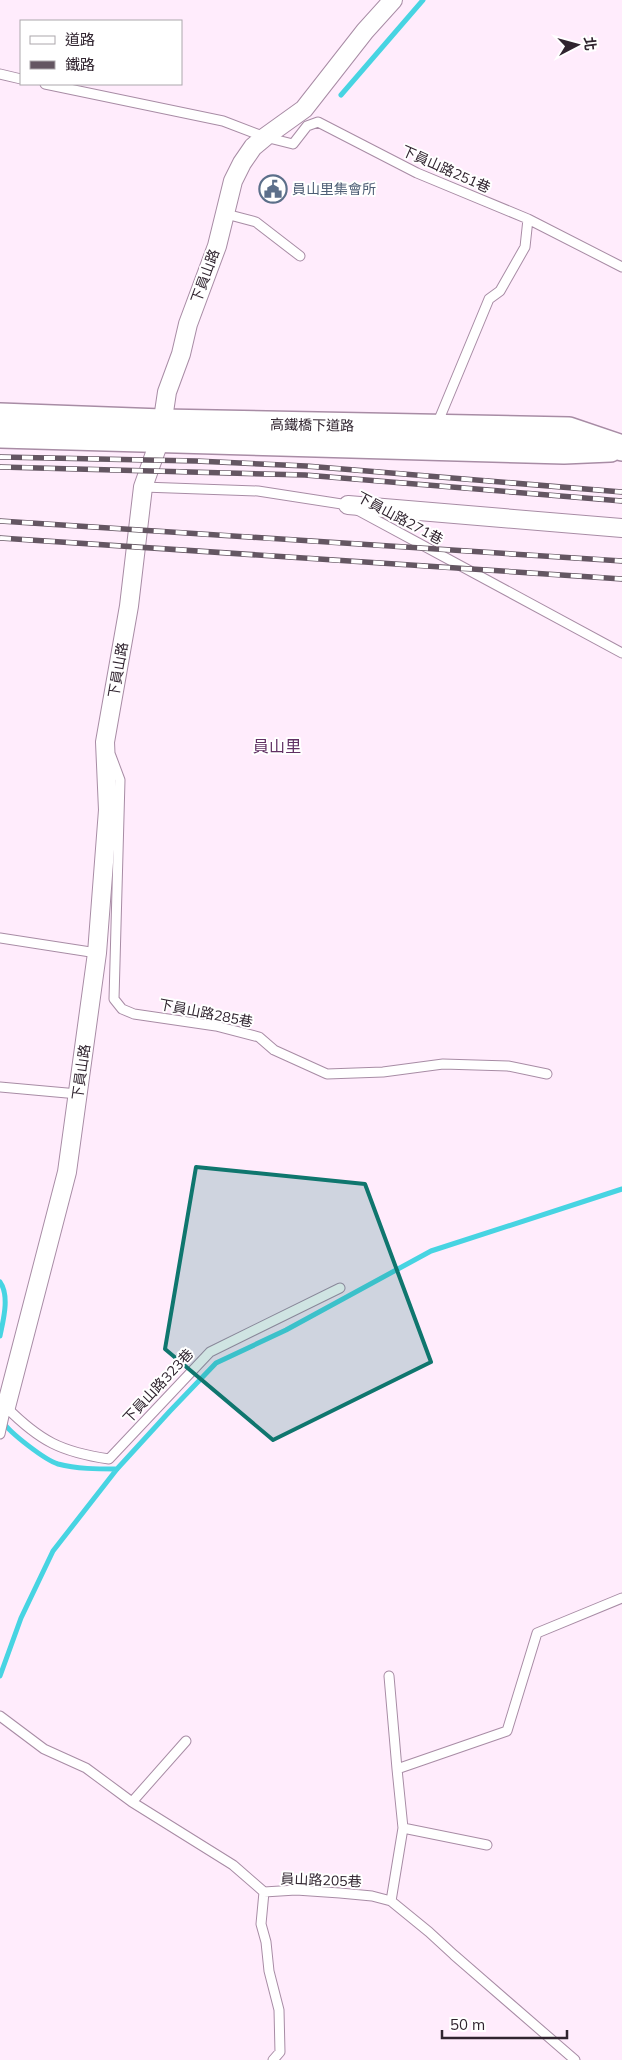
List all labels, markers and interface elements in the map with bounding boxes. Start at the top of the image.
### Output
legend [20,20,182,85]
north arrow [552,20,602,70]
text: 道路 [65,30,95,49]
text: 北 [580,36,600,52]
text: 鐵路 [65,55,95,74]
street label: 下員山路251巷 [399,141,493,197]
public building icon: 員山里集會所 [258,174,288,204]
place label: 員山里集會所 [292,180,376,198]
street label: 下員山路 [187,247,223,305]
street label: 高鐵橋下道路 [270,415,354,435]
street label: 下員山路271巷 [354,488,446,548]
street label: 下員山路 [104,641,132,699]
district label: 員山里 [253,736,301,756]
street label: 下員山路285巷 [158,995,254,1031]
street label: 下員山路 [68,1043,94,1101]
street label: 下員山路323巷 [119,1345,197,1427]
street label: 員山路205巷 [280,1870,362,1890]
scale bar [442,2008,567,2040]
text: 50 m [450,2015,485,2034]

